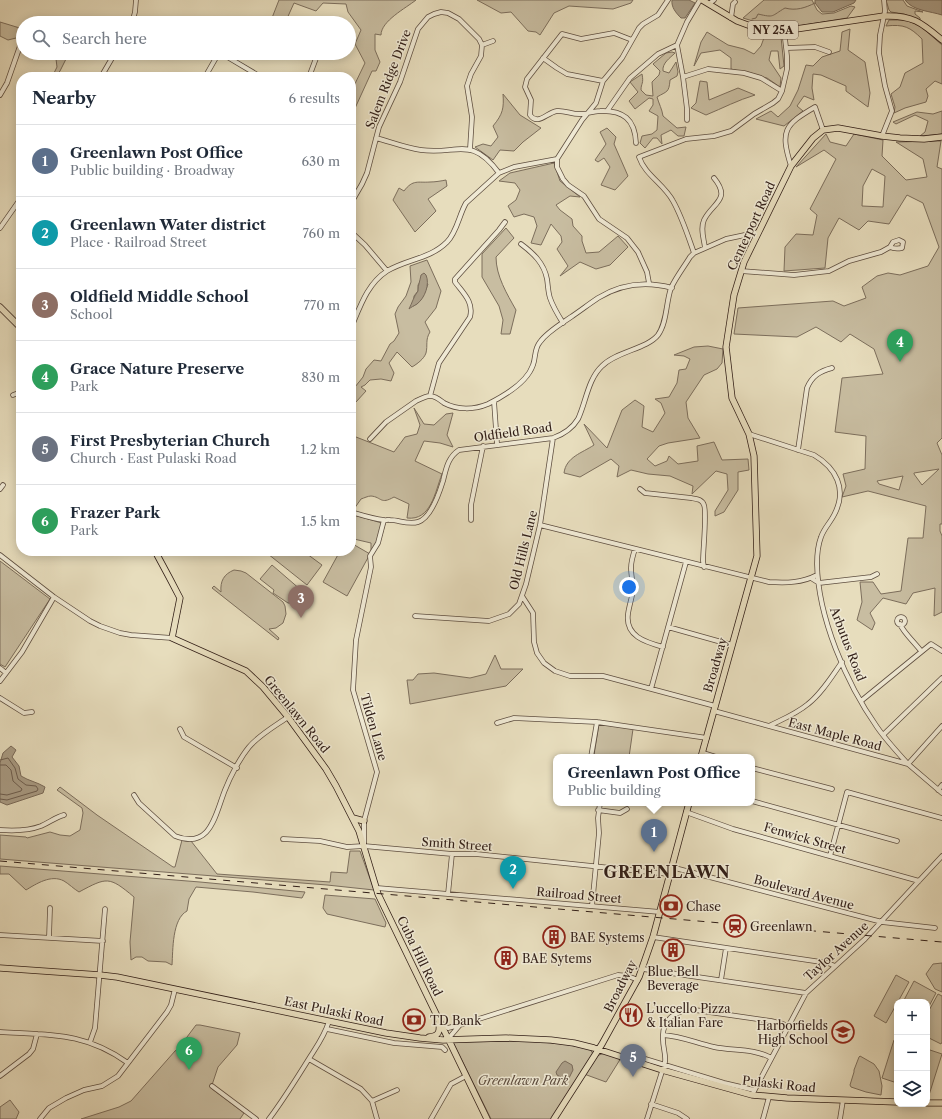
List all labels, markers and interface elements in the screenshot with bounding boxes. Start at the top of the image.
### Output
search box [16,16,356,60]
road number: NY 25A [748,21,798,39]
icon: search [30,27,52,49]
street label: Salem Ridge Drive [362,27,414,131]
text: Search here [62,29,147,48]
text: Nearby [32,88,96,108]
text: 6 results [289,90,340,106]
text: Greenlawn Post Office [70,143,243,162]
text: 1 [42,153,48,169]
text: 630 m [301,153,340,169]
text: Public building · Broadway [70,162,235,178]
street label: Centerport Road [724,179,778,273]
text: Greenlawn Water district [70,215,266,234]
text: 2 [41,225,49,241]
text: 760 m [302,225,340,241]
text: Place · Railroad Street [70,234,207,250]
text: Oldfield Middle School [70,287,249,306]
text: 3 [41,297,49,313]
text: 770 m [303,297,340,313]
text: School [70,306,113,322]
pin: 4 [887,329,913,362]
text: Grace Nature Preserve [70,359,244,378]
text: 4 [41,369,49,385]
text: 830 m [301,369,340,385]
text: Park [70,378,98,394]
street label: Oldfield Road [473,419,554,445]
text: First Presbyterian Church [70,431,270,450]
text: 5 [41,441,49,457]
text: 1.2 km [301,441,340,457]
text: Church · East Pulaski Road [70,450,237,466]
text: Frazer Park [70,503,160,522]
street label: Old Hills Lane [506,508,540,592]
text: 6 [41,513,49,529]
text: 1.5 km [301,513,340,529]
text: Park [70,522,98,538]
your location [619,577,639,597]
pin: 3 [288,585,314,618]
street label: Arbutus Road [827,604,869,684]
street label: Broadway [700,636,730,694]
street label: Greenlawn Road [261,672,333,756]
street label: Tilden Lane [357,692,391,763]
street label: East Maple Road [787,714,884,754]
popup [553,754,755,806]
text: Greenlawn Post Office [568,763,740,782]
text: Public building [568,782,661,798]
pin: 1 [641,819,667,852]
street label: Fenwick Street [762,819,849,857]
street label: Smith Street [421,834,494,854]
pin: 2 [500,856,526,889]
district label: GREENLAWN [603,862,731,882]
street label: Boulevard Avenue [752,871,856,913]
street label: Railroad Street [536,884,623,906]
bank icon: Chase [658,893,684,919]
place label: Chase [686,899,721,914]
station icon: Greenlawn [722,913,748,939]
street label: Cuba Hill Road [394,914,446,999]
street label: Taylor Avenue [801,918,872,984]
place label: Greenlawn [750,919,813,934]
building icon: BAE Systems [541,924,567,950]
place label: BAE Systems [570,930,645,945]
building icon: Blue Bell Beverage [660,937,686,963]
building icon: BAE Sytems [493,945,519,971]
place label: BAE Sytems [522,951,592,966]
street label: Broadway [601,957,640,1015]
place label: Blue Bell Beverage [647,964,699,993]
street label: East Pulaski Road [283,993,386,1029]
map controls [894,999,930,1107]
button: + [894,999,930,1035]
place label: L’uccello Pizza & Italian Fare [646,1001,731,1030]
restaurant icon: L’uccello Pizza & Italian Fare [618,1002,644,1028]
bank icon: TD Bank [401,1007,427,1033]
place label: TD Bank [430,1013,482,1028]
place label: Harborfields High School [756,1018,828,1047]
school or university icon: Harborfields High School [830,1019,856,1045]
button: − [894,1035,930,1071]
pin: 6 [176,1037,202,1070]
pin: 5 [620,1044,646,1077]
button: layers [894,1071,930,1107]
park label: Greenlawn Park [478,1073,569,1088]
street label: Pulaski Road [741,1073,817,1095]

